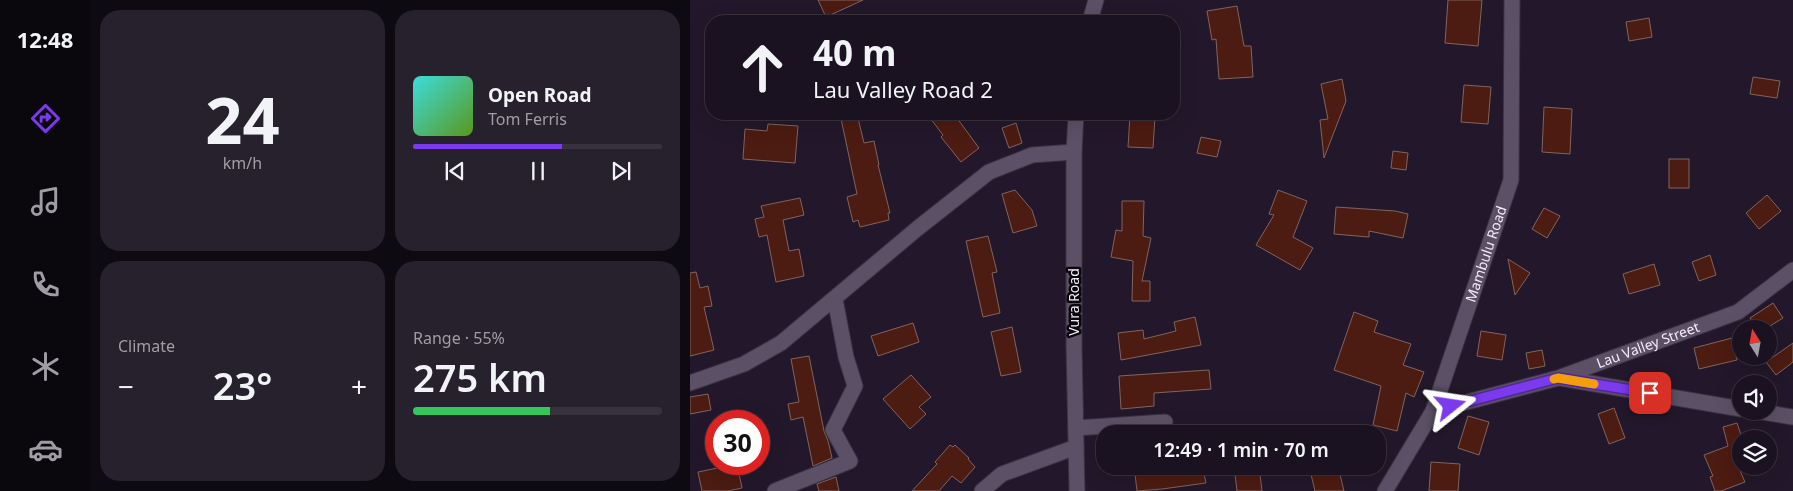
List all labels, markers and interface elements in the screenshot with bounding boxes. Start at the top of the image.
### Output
text: 12:48 [17,24,73,54]
text: 40 m [813,29,896,76]
icon: ahead [730,35,795,100]
text: Lau Valley Road 2 [813,74,993,104]
text: 24 [205,75,280,163]
text: Open Road [488,82,591,108]
icon: directions [28,101,63,136]
text: Tom Ferris [488,108,567,130]
text: km/h [223,152,262,174]
icon: previous [441,157,469,185]
icon: pause [524,157,552,185]
icon: next [607,157,635,185]
icon: music [28,184,63,219]
street label: Mambulu Road [1460,203,1511,305]
icon: phone [28,267,63,302]
street label: Vura Road [1064,268,1083,336]
street label: Lau Valley Street [1594,317,1702,372]
north arrow [1732,320,1778,365]
map controls [1732,320,1777,475]
text: Range · 55% [413,327,505,349]
text: Climate [118,335,175,357]
icon: climate [28,349,63,384]
text: 275 km [413,351,547,403]
text: 23° [213,359,272,411]
text: − [118,367,134,405]
text: + [351,367,367,405]
pin [1629,372,1671,414]
button: sound [1732,375,1777,420]
position arrow [1424,379,1476,431]
icon: arrive [1636,379,1664,407]
speed limit sign: 30 [705,410,770,475]
button: layers [1732,430,1777,475]
icon: car [28,432,63,467]
text: 12:49 · 1 min · 70 m [1153,437,1329,463]

